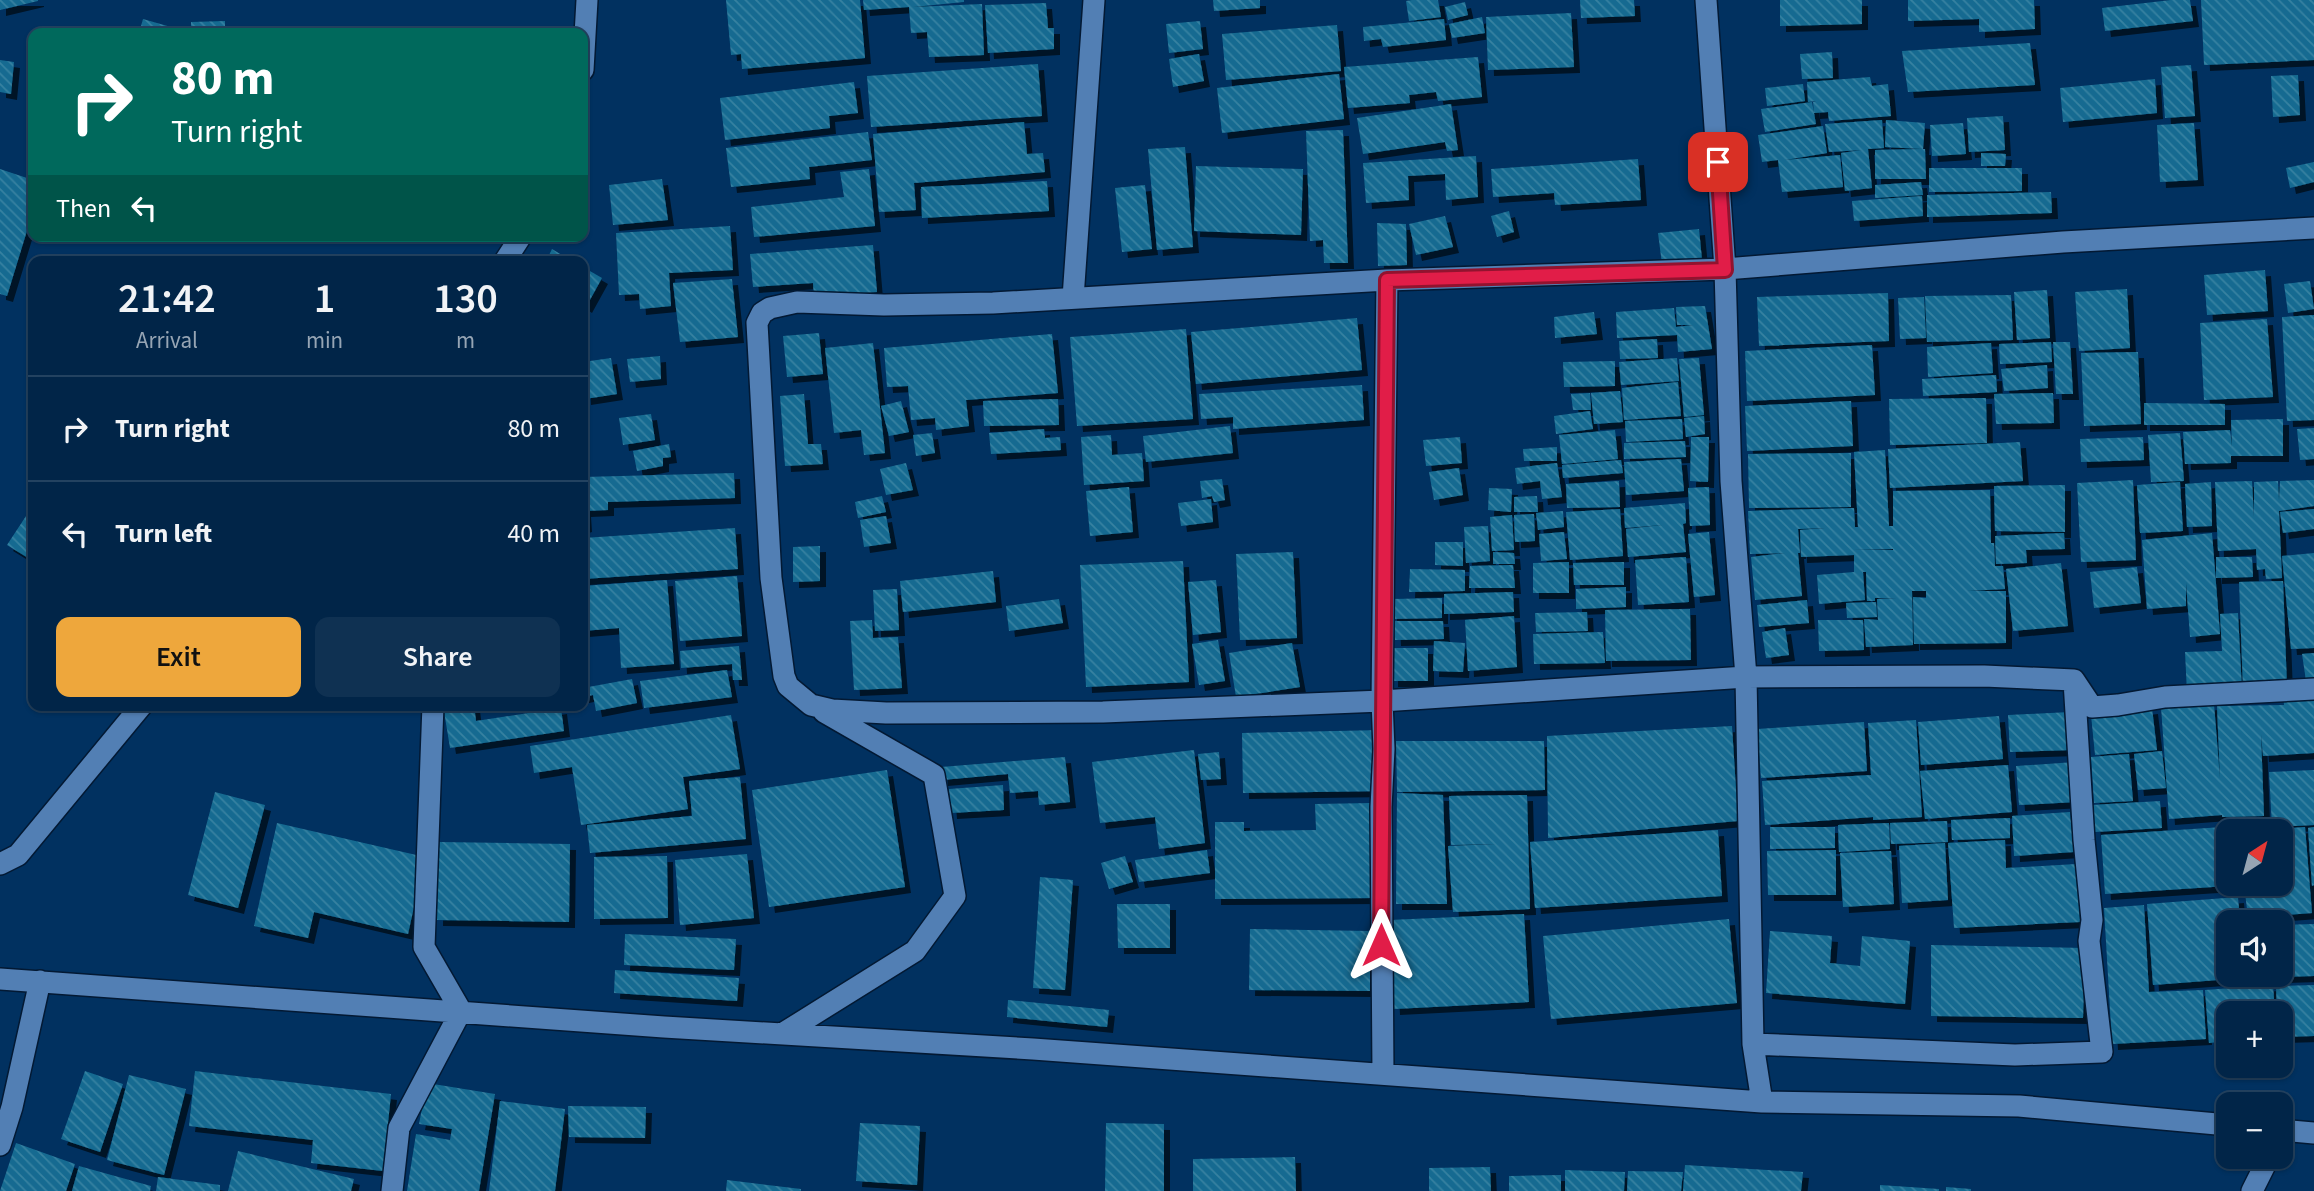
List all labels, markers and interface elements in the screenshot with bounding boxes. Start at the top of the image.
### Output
text: 80 m [171,44,275,114]
icon: right [56,56,147,147]
text: Turn right [171,109,302,155]
pin [1688,132,1748,192]
icon: arrive [1699,143,1737,181]
icon: left [125,189,163,227]
text: Then [56,190,111,227]
text: 21:42 [118,269,216,329]
text: 1 [314,269,335,329]
text: 130 [433,269,498,329]
text: Arrival [136,324,198,357]
text: min [306,324,343,357]
text: m [456,324,475,357]
icon: right [56,410,94,448]
text: Turn right [115,410,230,447]
text: 80 m [507,410,560,447]
icon: left [56,515,94,553]
text: Turn left [115,515,212,552]
text: 40 m [507,515,560,552]
button: Exit [56,617,301,697]
button: Share [315,617,560,697]
north arrow [2216,819,2292,896]
map controls [2216,819,2293,1169]
position arrow [1344,908,1418,982]
button: sound [2216,910,2293,987]
button: + [2216,1001,2293,1078]
button: − [2216,1092,2293,1169]

